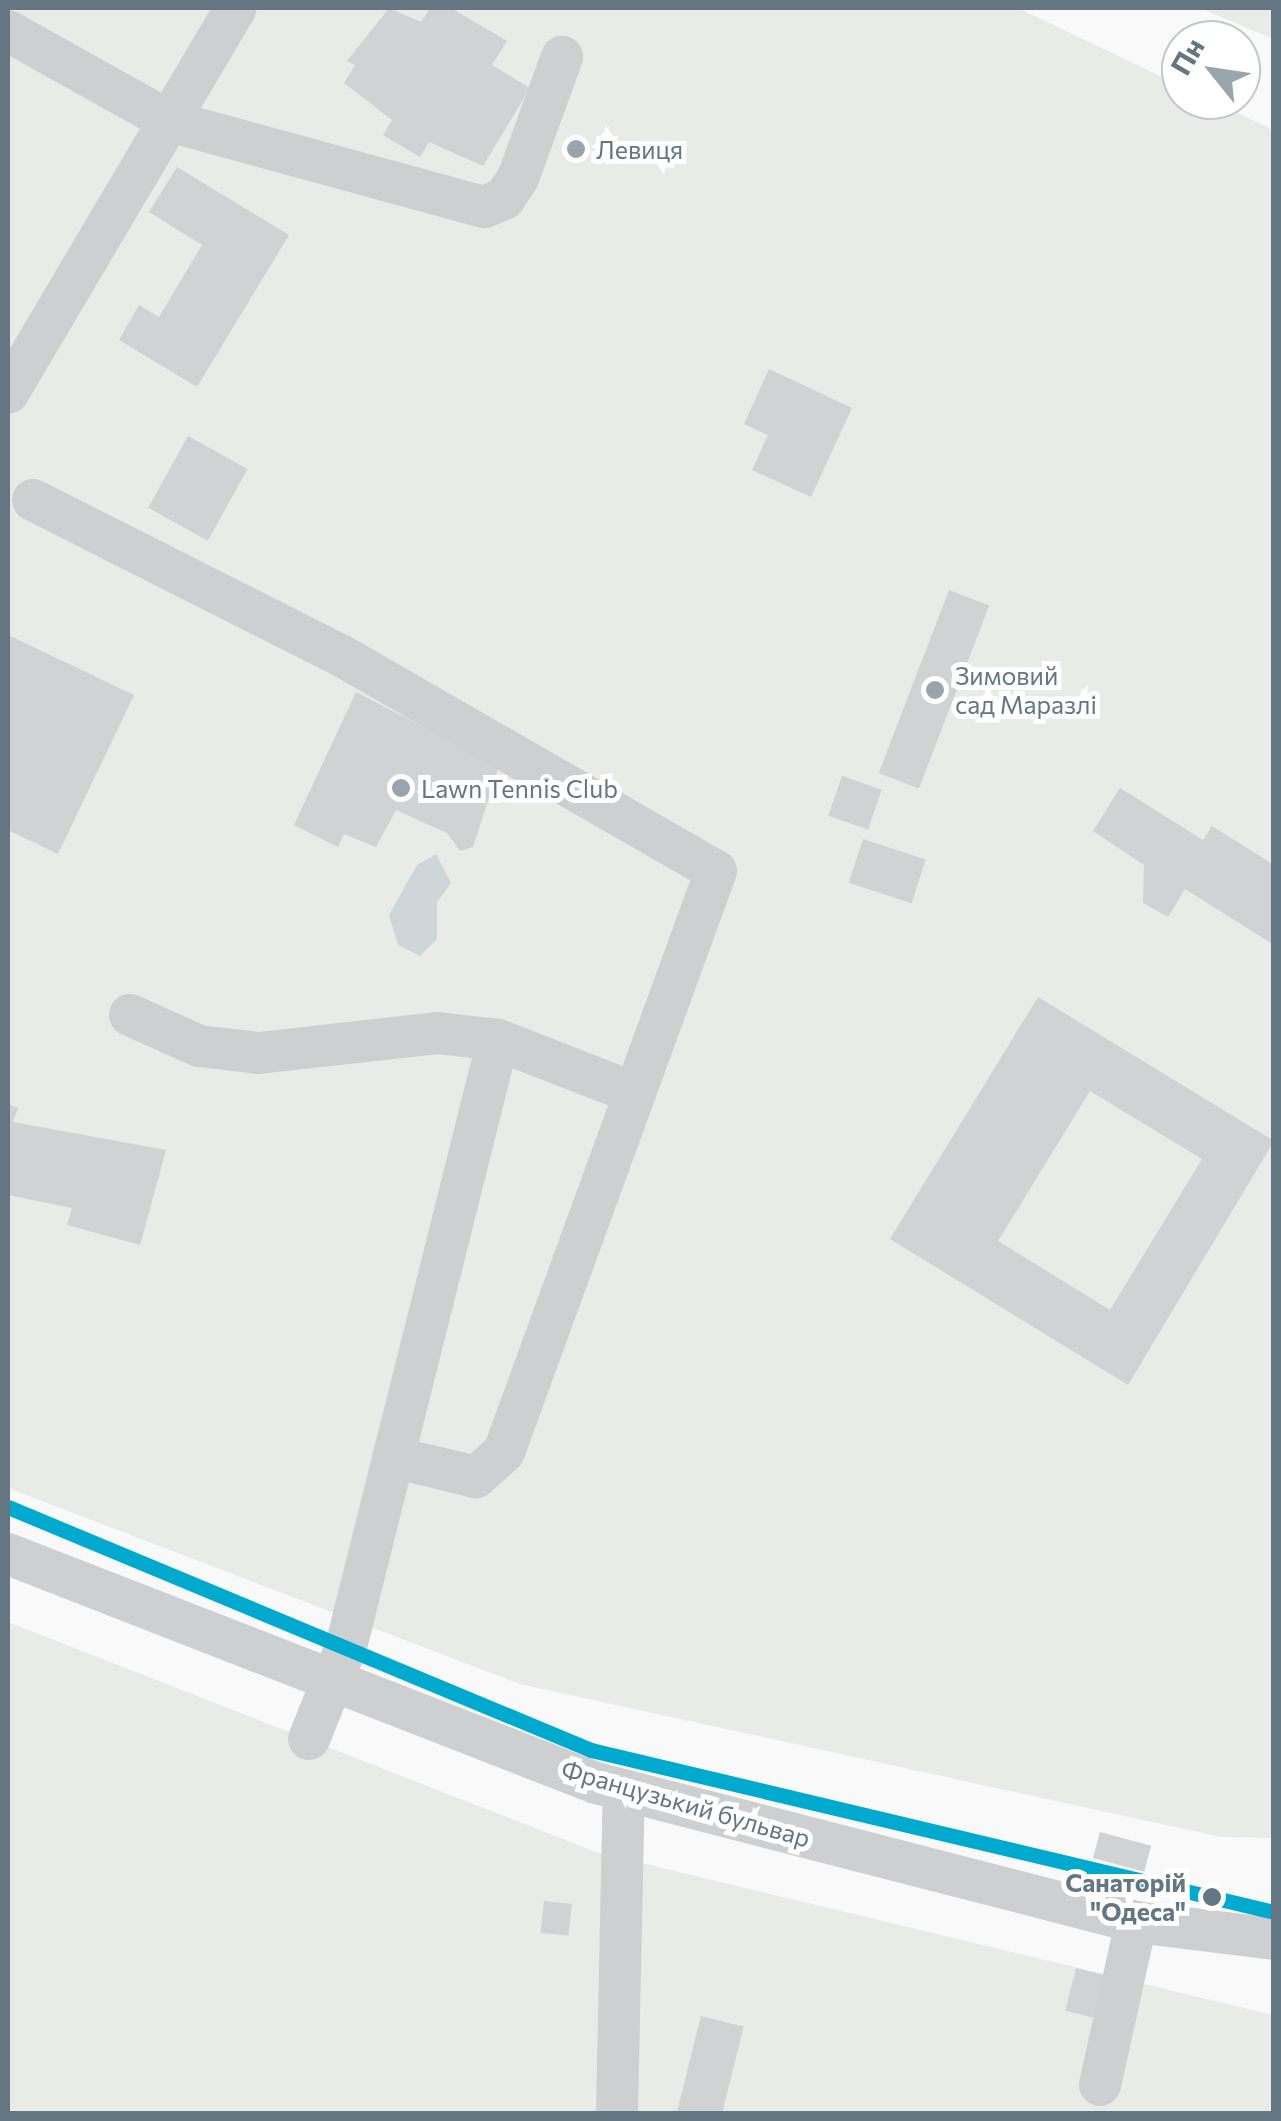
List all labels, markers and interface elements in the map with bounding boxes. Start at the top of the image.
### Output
north arrow [1161,20,1261,120]
text: Пн [1163,31,1211,81]
place label: Левиця [596,134,683,164]
marker: Левиця [565,138,587,160]
place label: Зимовий сад Маразлі [955,661,1097,720]
marker: Зимовий сад Маразлі [924,679,946,701]
place label: Lawn Tennis Club [421,773,618,803]
marker: Lawn Tennis Club [390,777,412,799]
street label: Французький бульвар [558,1753,814,1853]
place label: Санаторій "Одеса" [1065,1868,1186,1927]
marker: Санаторій "Одеса" [1195,1880,1229,1914]

